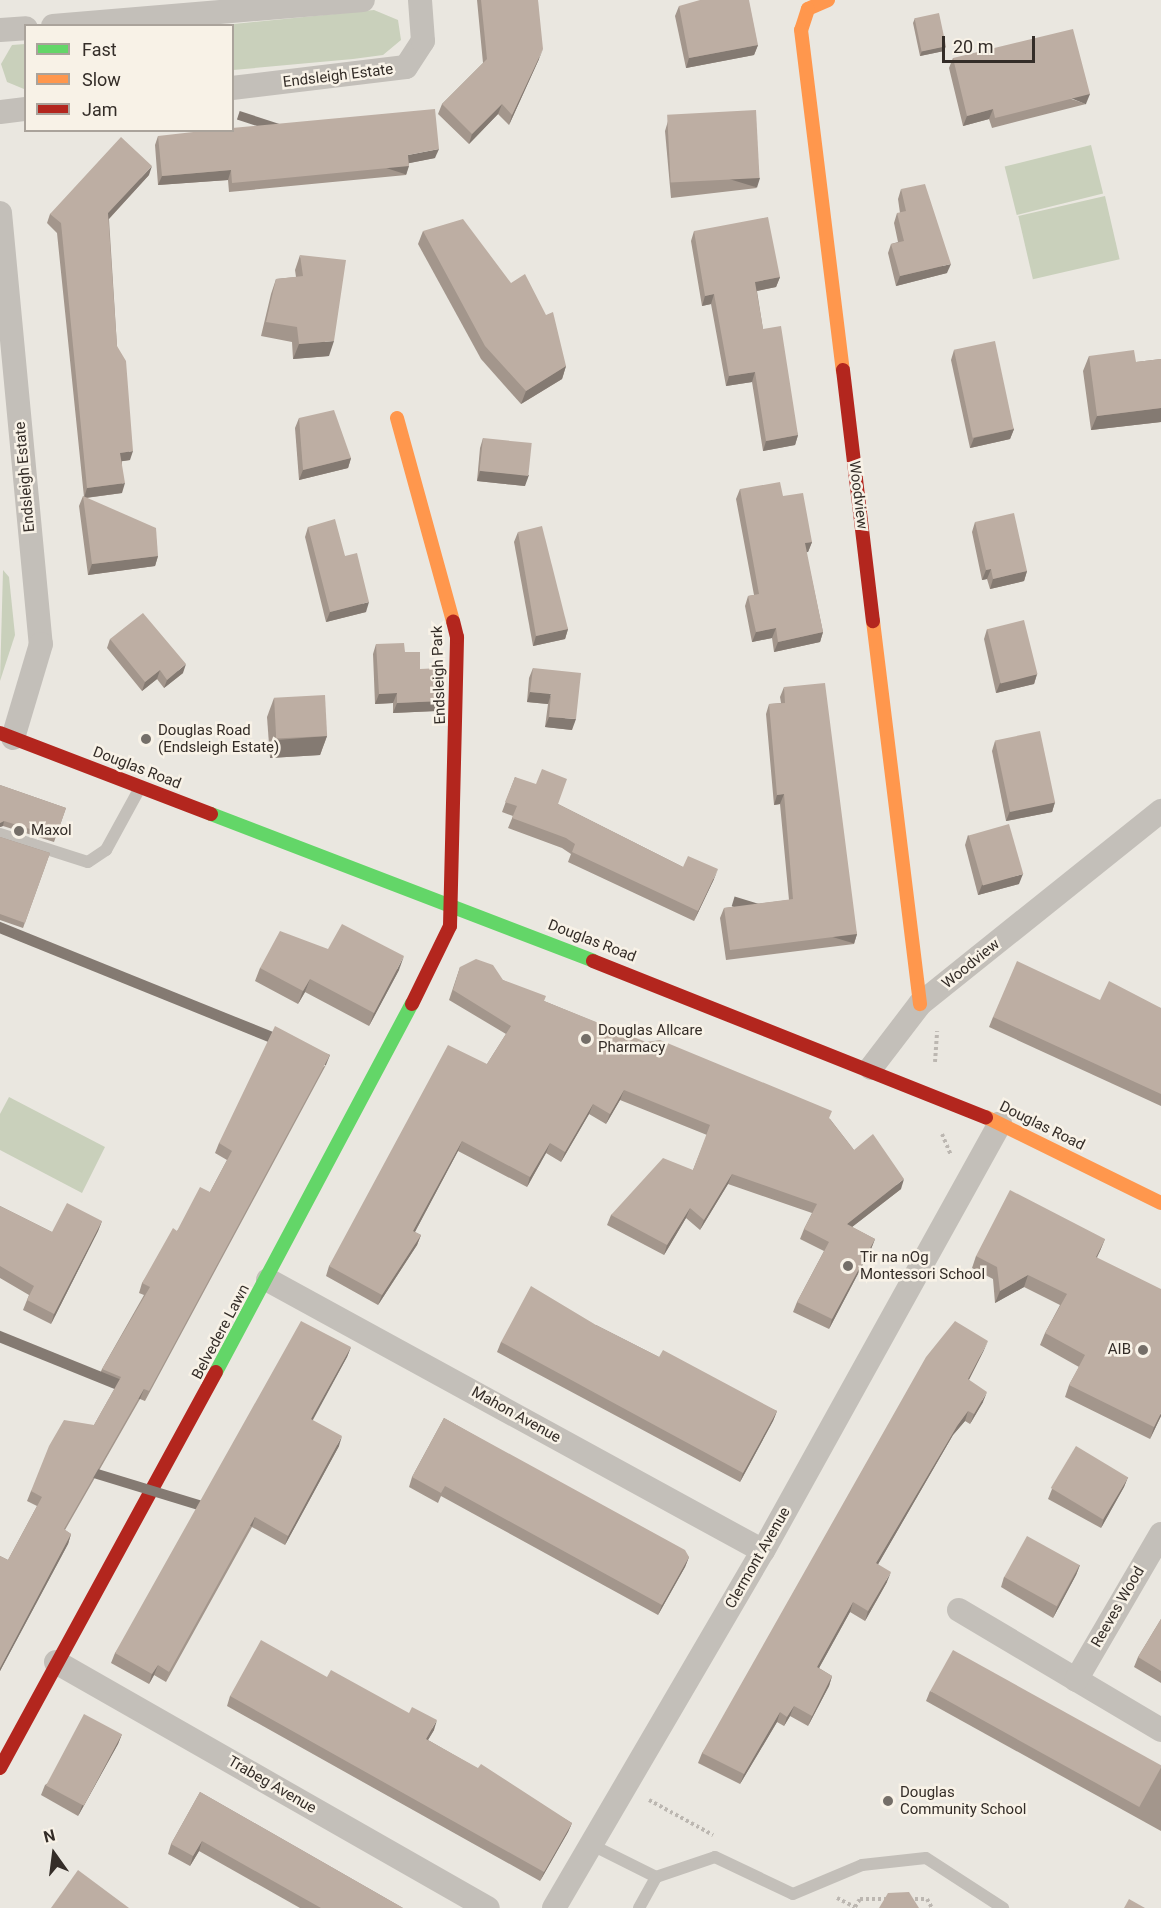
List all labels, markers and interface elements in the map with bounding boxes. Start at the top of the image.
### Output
legend [24,24,234,132]
scale bar [945,24,1038,62]
text: 20 m [953,36,993,57]
text: Fast [82,39,117,60]
street label: Endsleigh Estate [282,60,394,92]
text: Slow [82,69,121,90]
text: Jam [82,99,118,120]
street label: Endsleigh Estate [11,421,39,533]
street label: Woodview [845,460,871,530]
street label: Endsleigh Park [428,625,450,725]
place label: Douglas Road (Endsleigh Estate) [158,721,279,756]
marker: Douglas Road (Endsleigh Estate) [139,732,153,746]
street label: Douglas Road [90,743,184,793]
place label: Maxol [31,822,72,840]
marker: Maxol [12,824,26,838]
street label: Douglas Road [545,916,639,966]
street label: Woodview [939,935,1003,993]
place label: Douglas Allcare Pharmacy [598,1021,702,1056]
marker: Douglas Allcare Pharmacy [579,1032,593,1046]
street label: Douglas Road [996,1098,1088,1154]
place label: Tir na nOg Montessori School [860,1248,985,1283]
marker: Tir na nOg Montessori School [841,1259,855,1273]
street label: Belvedere Lawn [188,1281,254,1383]
place label: AIB [1108,1341,1131,1359]
marker: AIB [1136,1343,1150,1357]
street label: Mahon Avenue [468,1383,564,1447]
street label: Clermont Avenue [722,1504,794,1612]
street label: Reeves Wood [1088,1563,1148,1651]
street label: Trabeg Avenue [225,1752,319,1818]
place label: Douglas Community School [900,1783,1026,1818]
marker: Douglas Community School [881,1794,895,1808]
north arrow [24,1824,84,1884]
text: N [42,1825,57,1847]

